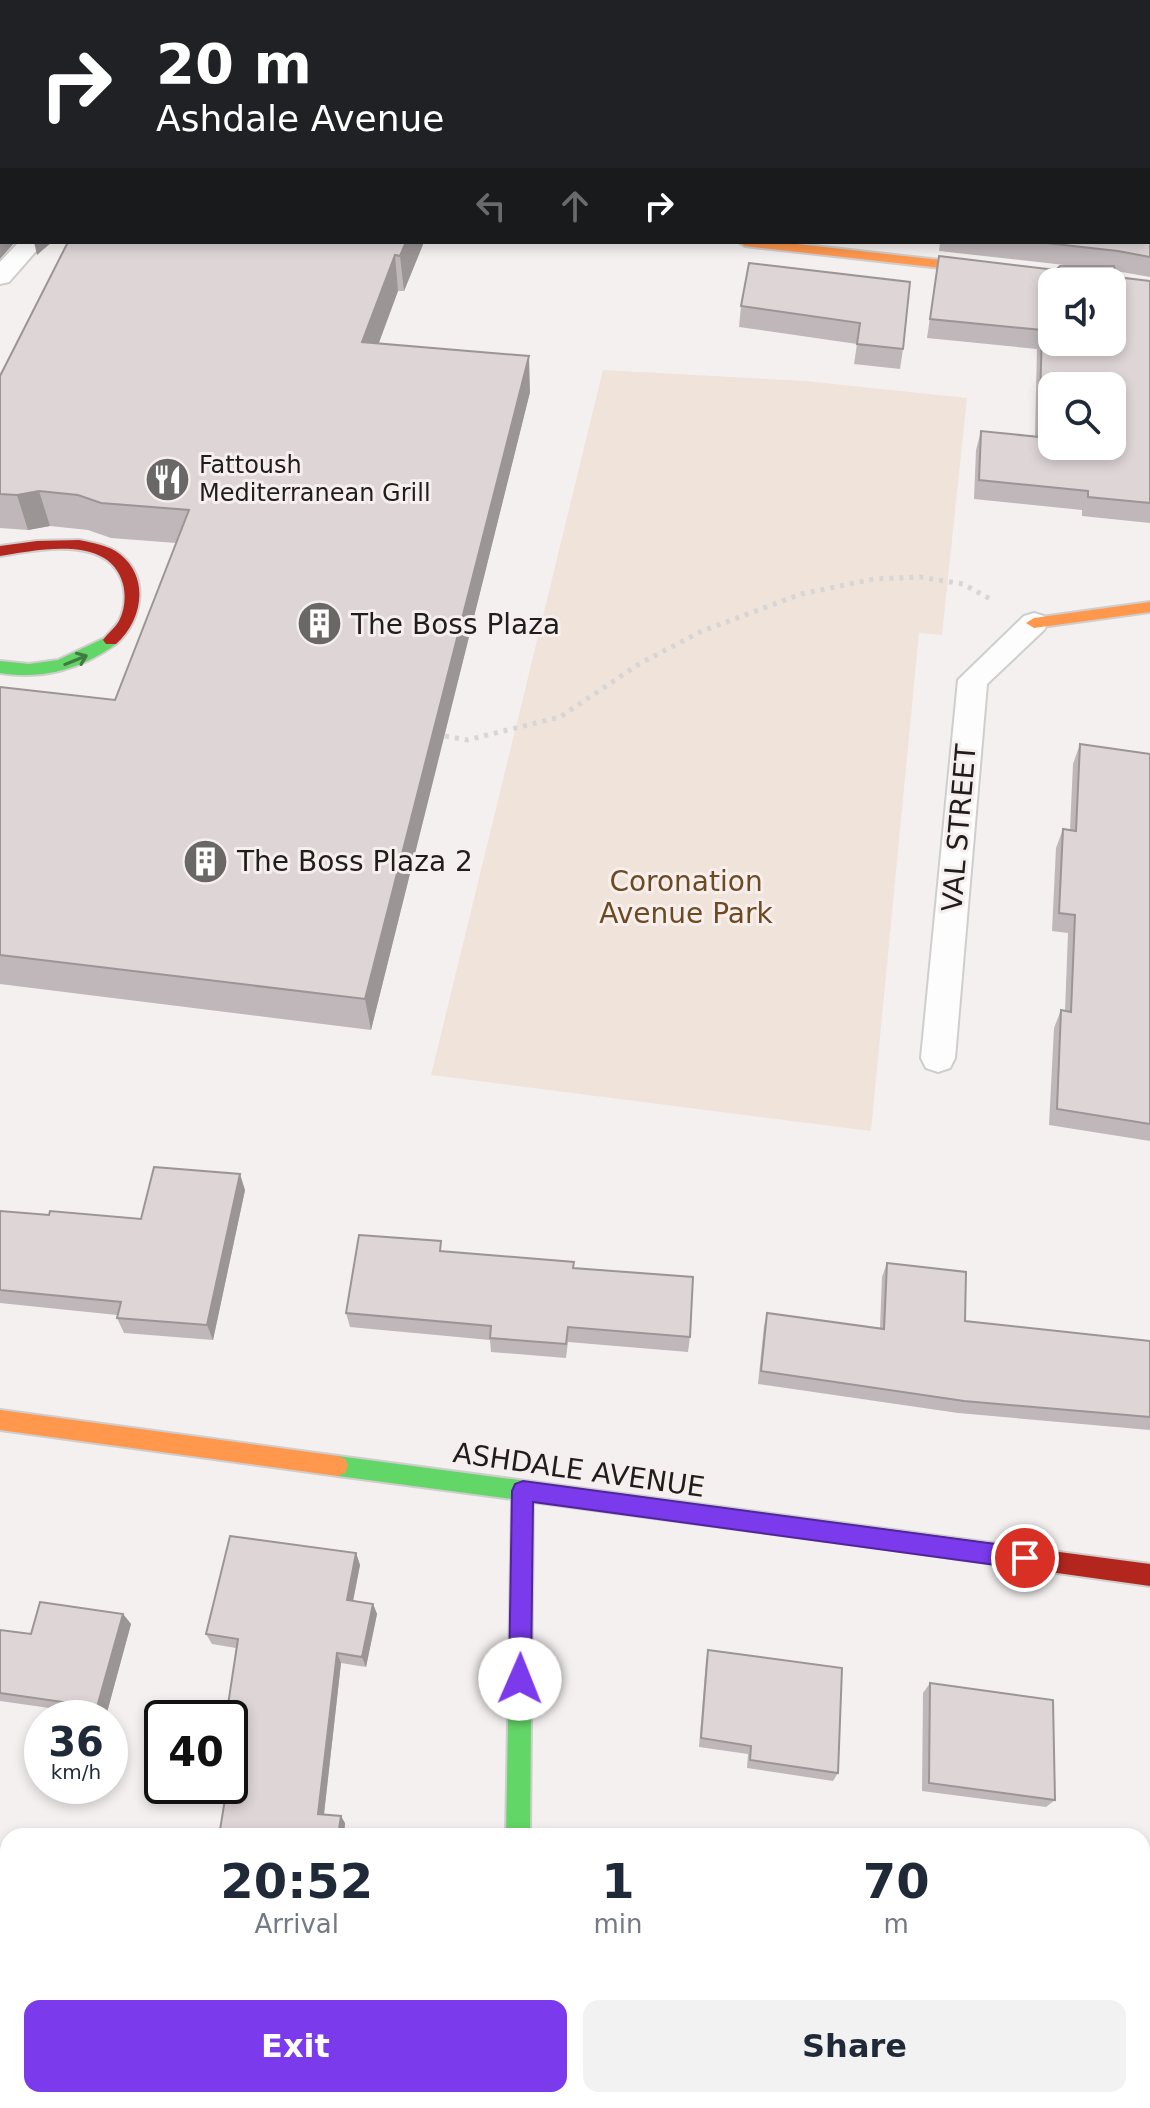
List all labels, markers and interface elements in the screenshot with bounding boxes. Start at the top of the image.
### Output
text: 20 m [156,31,312,96]
icon: right [24,32,128,136]
text: Ashdale Avenue [156,98,444,139]
icon: left [469,184,513,228]
icon: ahead [553,184,597,228]
icon: right [637,184,681,228]
map controls [1038,268,1126,460]
button: sound [1038,268,1126,356]
button: search [1038,372,1126,460]
place label: Fattoush Mediterranean Grill [199,451,431,507]
restaurant icon: Fattoush Mediterranean Grill [144,455,192,503]
building icon: The Boss Plaza [296,600,344,648]
place label: The Boss Plaza [350,608,560,641]
one-way arrow [63,652,88,666]
street label: VAL STREET [935,742,983,913]
building icon: The Boss Plaza 2 [182,837,230,885]
place label: The Boss Plaza 2 [236,845,473,878]
park label: Coronation Avenue Park [599,865,774,930]
street label: ASHDALE AVENUE [451,1436,707,1504]
pin [991,1524,1059,1592]
icon: arrive [1003,1536,1047,1580]
position arrow [478,1637,562,1721]
speed limit sign: 40 [144,1700,248,1804]
text: 36 [48,1719,104,1765]
text: km/h [51,1760,101,1784]
text: 20:52 [220,1853,373,1909]
text: 1 [601,1853,635,1909]
text: 70 [863,1853,930,1909]
text: Arrival [255,1909,339,1939]
text: min [593,1909,643,1939]
text: m [884,1909,909,1939]
button: Exit [24,2000,567,2092]
button: Share [583,2000,1126,2092]

